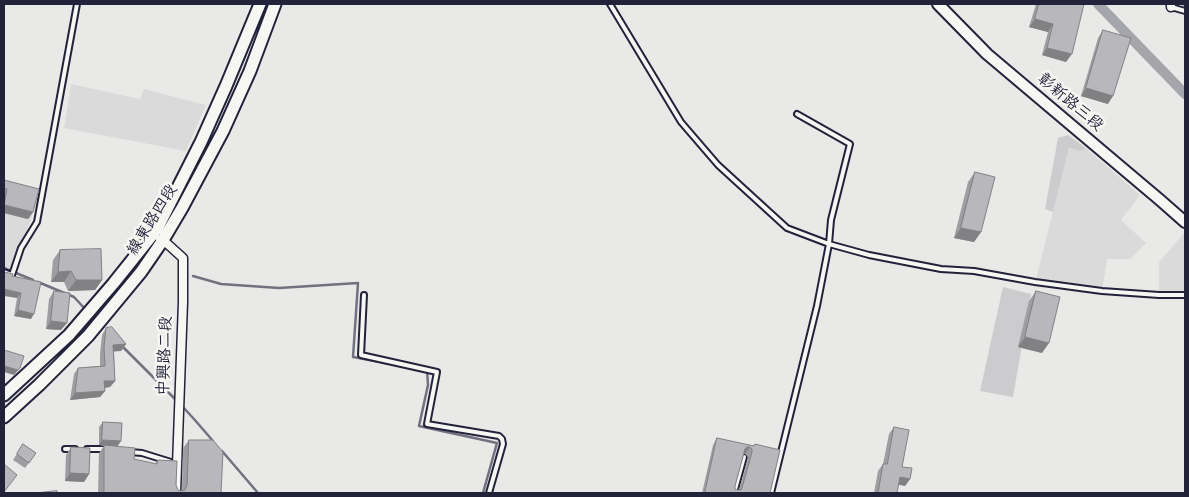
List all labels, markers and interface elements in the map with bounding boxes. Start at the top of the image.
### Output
street label: 彰新路三段 [1032,71,1106,137]
street label: 線東路四段 [125,182,183,260]
street label: 中興路二段 [156,316,178,396]

